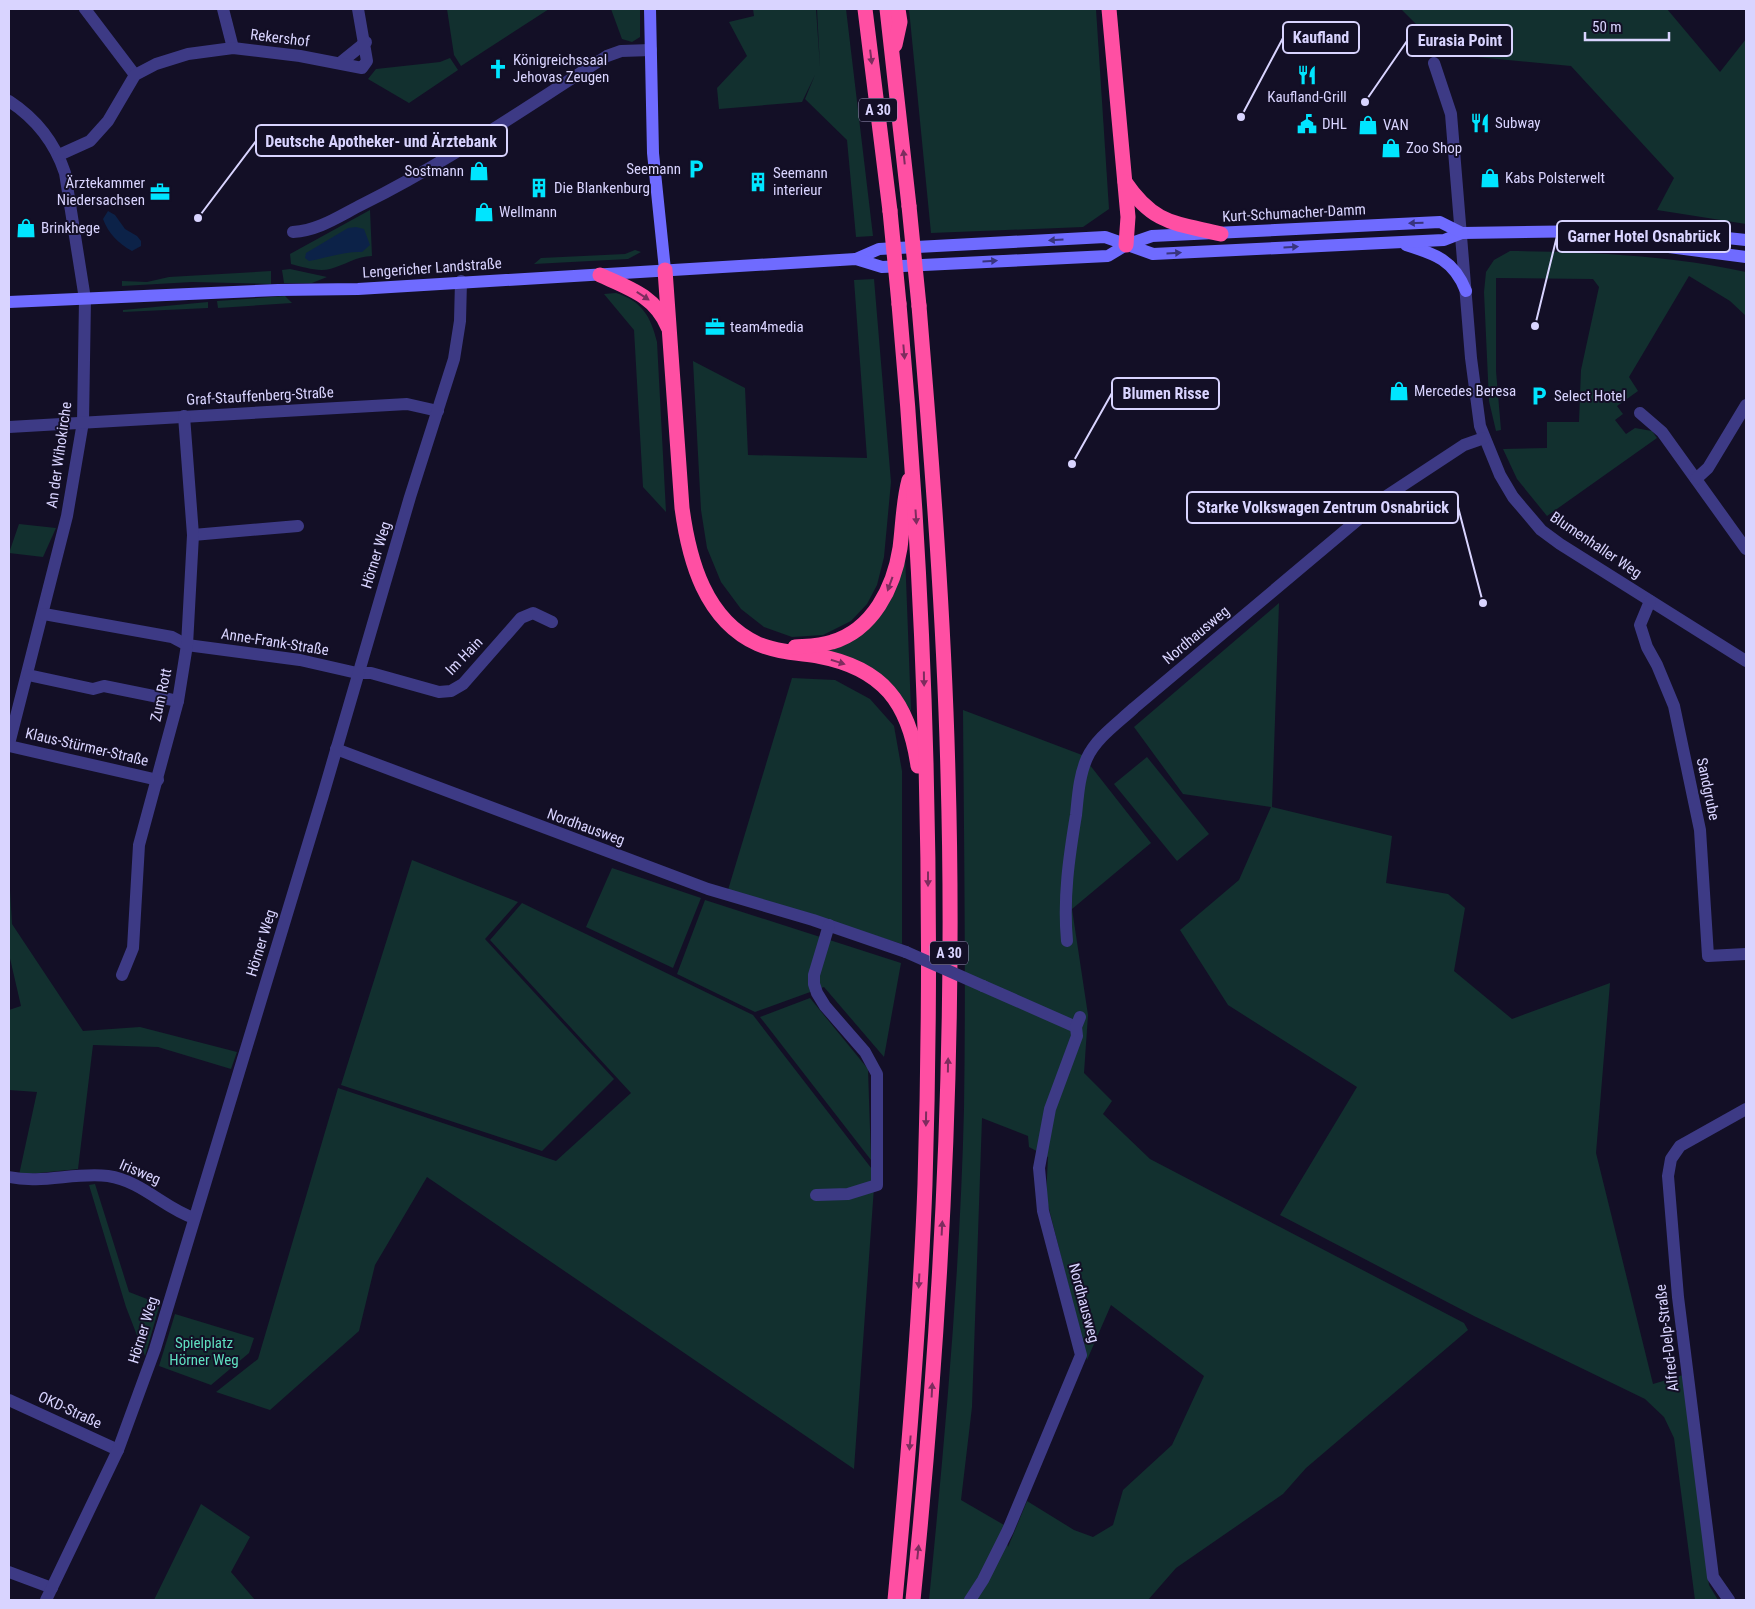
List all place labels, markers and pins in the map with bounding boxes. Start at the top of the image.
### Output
callout: Kaufland [1283,22,1359,53]
callout: Eurasia Point [1407,25,1512,56]
place label: Königreichssaal Jehovas Zeugen [513,51,609,86]
church icon: Königreichssaal Jehovas Zeugen [487,58,509,80]
restaurant icon: Kaufland-Grill [1296,64,1318,86]
place label: Kaufland-Grill [1267,88,1347,106]
restaurant icon: Subway [1469,112,1491,134]
public building icon: DHL [1296,113,1318,135]
shop icon: VAN [1357,114,1379,136]
place label: Subway [1495,114,1541,132]
place label: DHL [1322,115,1347,133]
place label: VAN [1383,116,1409,134]
callout: Deutsche Apotheker- und Ärztebank [256,125,507,156]
shop icon: Zoo Shop [1380,137,1402,159]
place label: Zoo Shop [1406,139,1462,157]
parking icon: Seemann [685,158,707,180]
shop icon: Sostmann [468,160,490,182]
place label: Seemann [626,160,681,178]
place label: Sostmann [404,162,464,180]
place label: Seemann interieur [773,164,828,199]
shop icon: Kabs Polsterwelt [1479,167,1501,189]
place label: Kabs Polsterwelt [1505,169,1605,187]
building icon: Seemann interieur [747,171,769,193]
place label: Ärztekammer Niedersachsen [57,174,145,209]
building icon: Die Blankenburg [528,177,550,199]
place label: Die Blankenburg [554,179,650,197]
office icon: Ärztekammer Niedersachsen [149,181,171,203]
shop icon: Wellmann [473,201,495,223]
place label: Wellmann [499,203,557,221]
shop icon: Brinkhege [15,217,37,239]
place label: Brinkhege [41,219,100,237]
callout: Garner Hotel Osnabrück [1557,221,1730,252]
office icon: team4media [704,316,726,338]
place label: team4media [730,318,804,336]
callout: Blumen Risse [1112,378,1219,409]
shop icon: Mercedes Beresa [1388,380,1410,402]
place label: Mercedes Beresa [1414,382,1516,400]
parking icon: Select Hotel [1528,385,1550,407]
place label: Select Hotel [1554,387,1626,405]
callout: Starke Volkswagen Zentrum Osnabrück [1187,492,1458,523]

